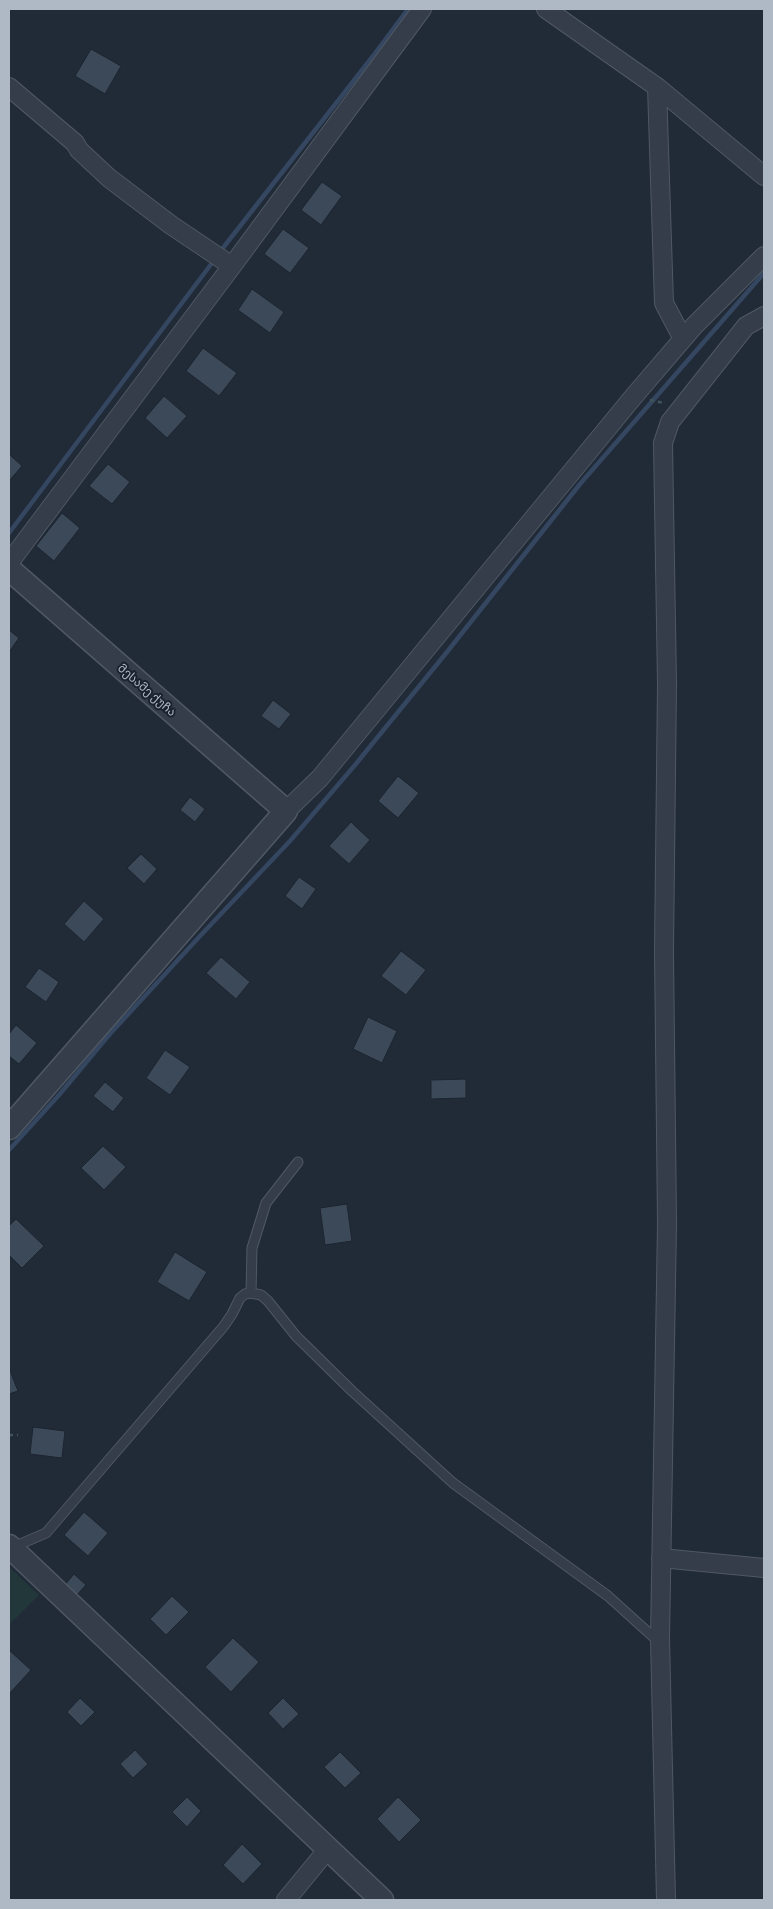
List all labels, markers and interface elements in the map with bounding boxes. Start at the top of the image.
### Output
street label: მესამე ქუჩა [115,661,179,719]

